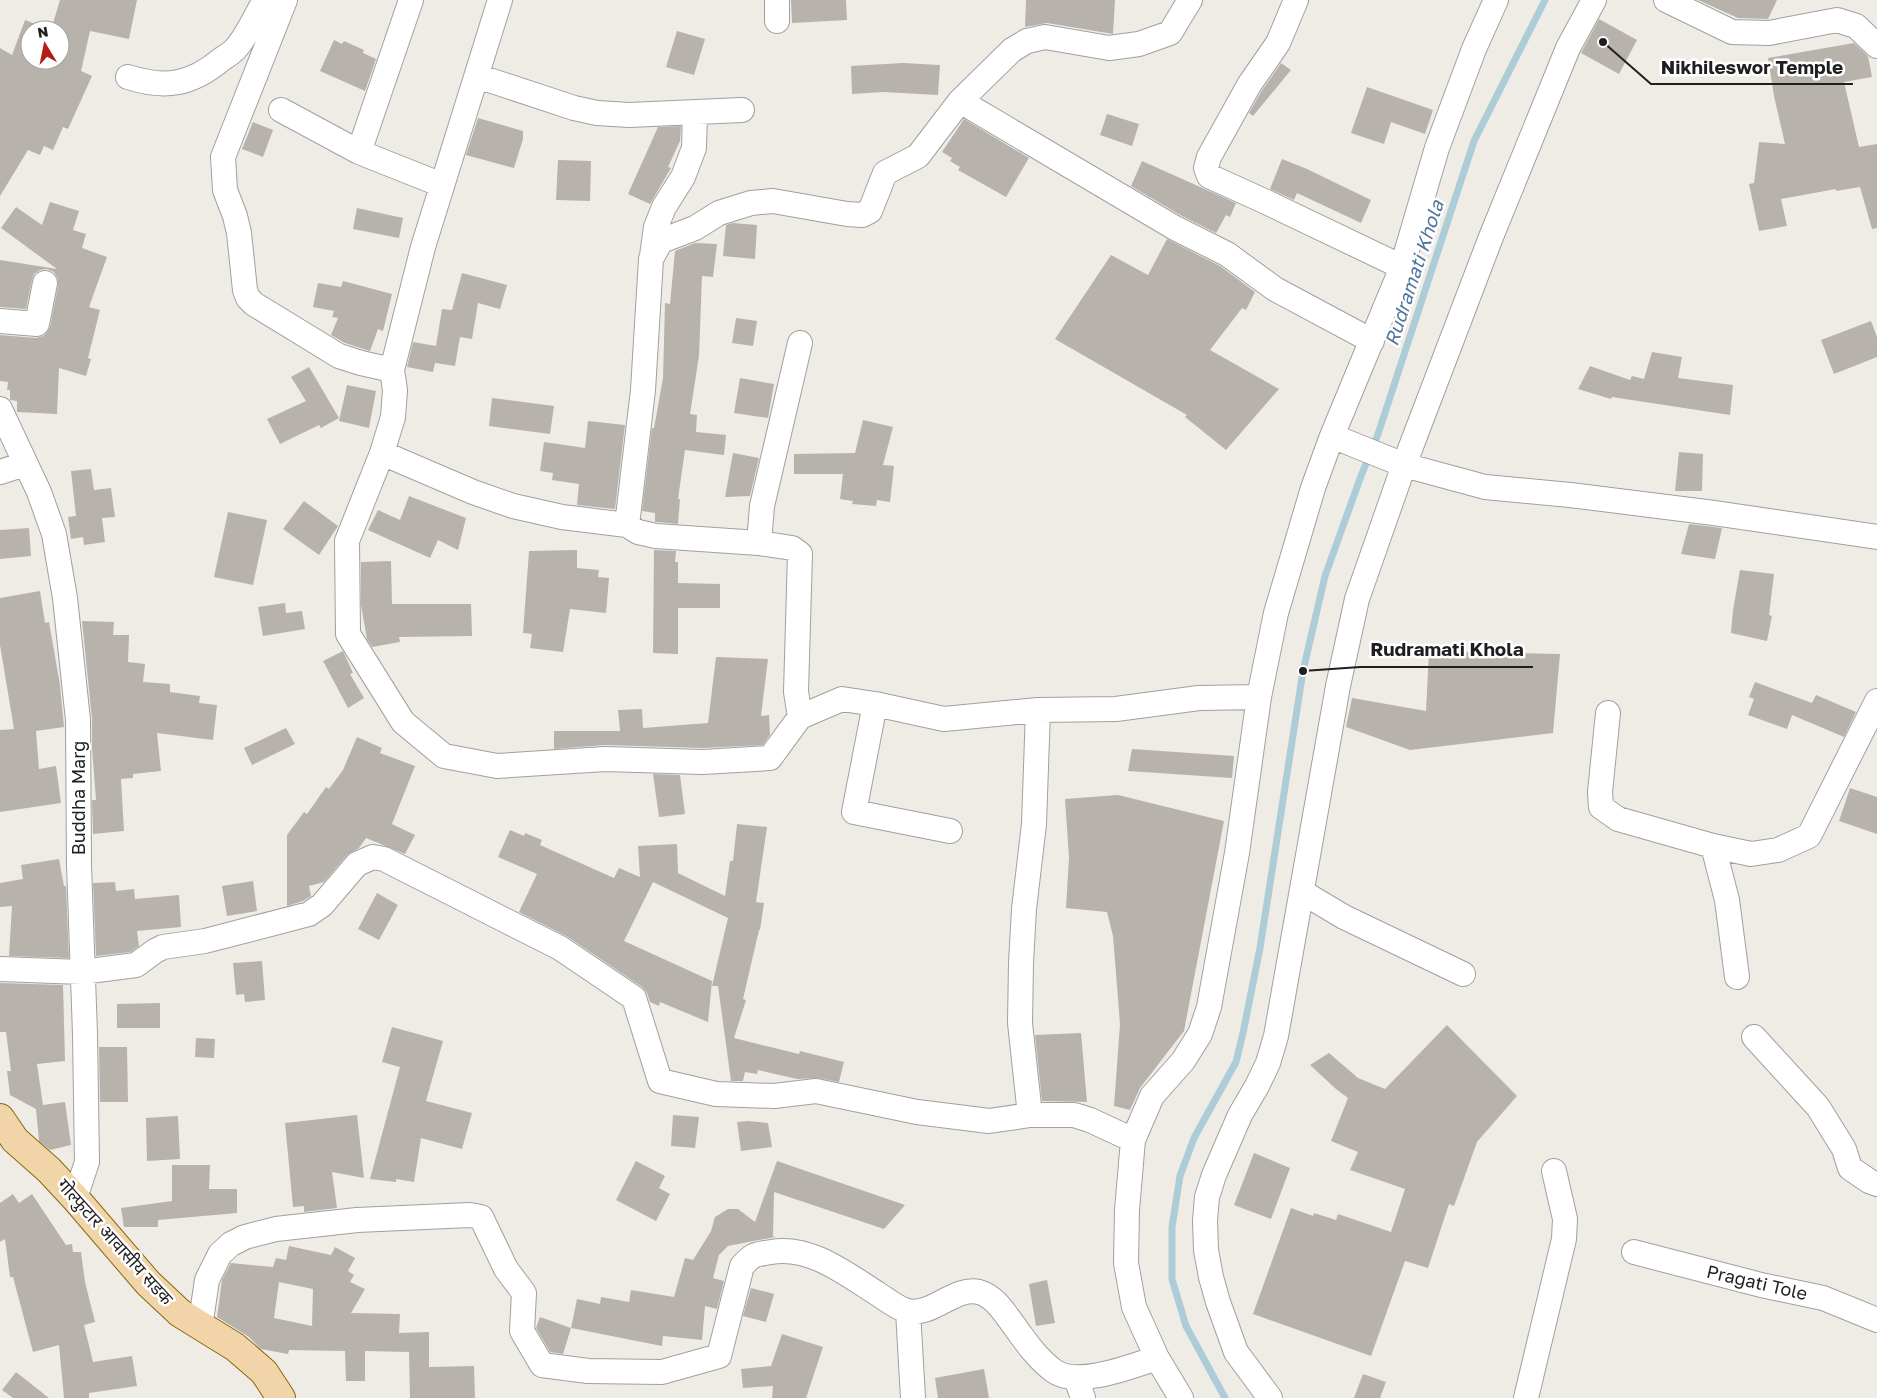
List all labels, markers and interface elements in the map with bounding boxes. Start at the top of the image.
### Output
north arrow [20,20,70,70]
text: N [36,22,49,41]
callout: Nikhileswor Temple [1651,50,1853,84]
text: Nikhileswor Temple [1661,55,1843,78]
water label: Rudramati Khola [1379,196,1448,348]
callout: Rudramati Khola [1360,633,1533,667]
text: Rudramati Khola [1370,637,1524,660]
street label: Buddha Marg [67,741,89,855]
street label: गोल्फुटार आवासीय सडक [52,1174,179,1311]
street label: Pragati Tole [1705,1260,1810,1304]

